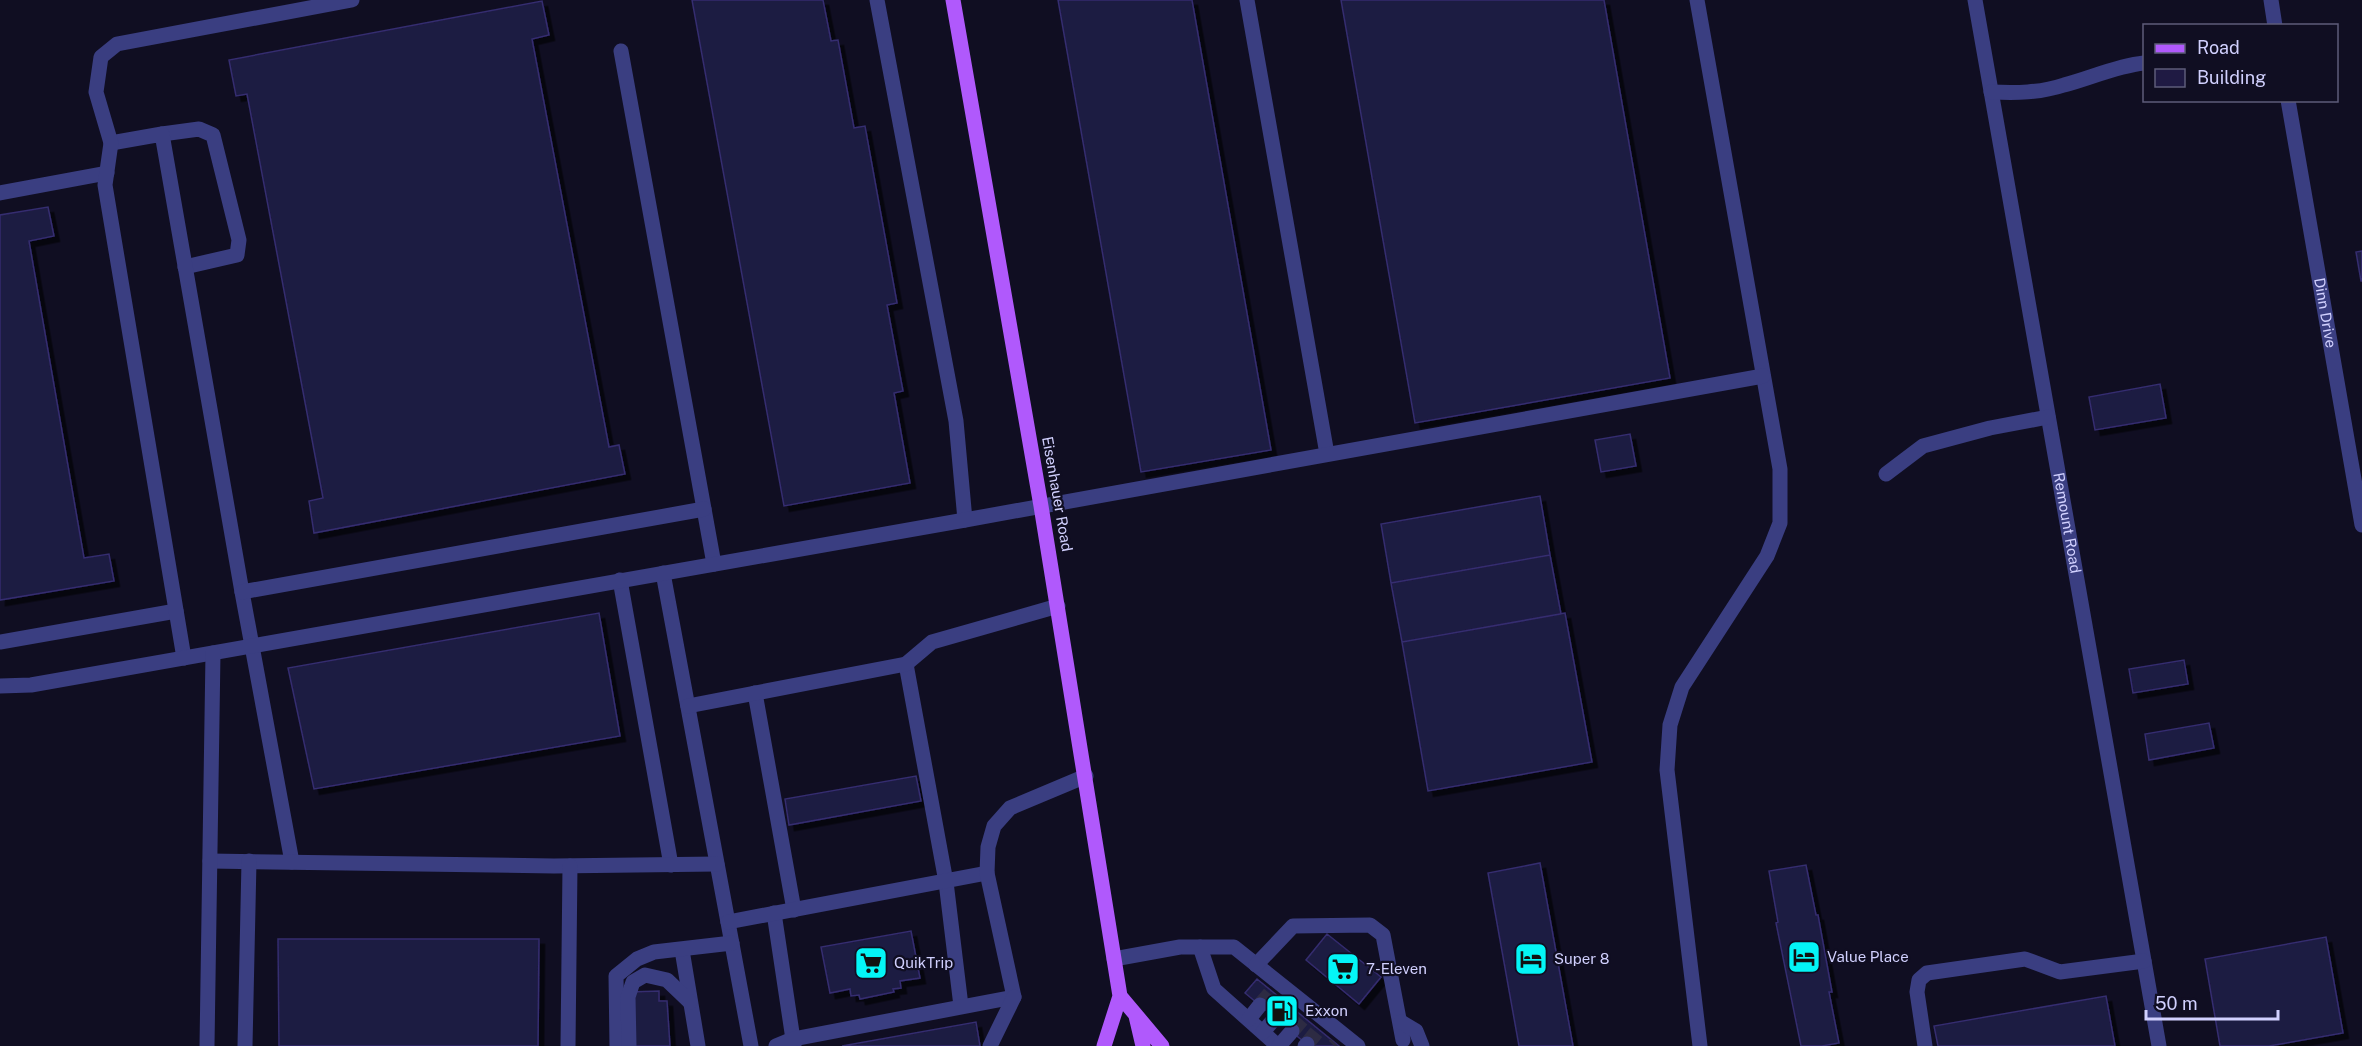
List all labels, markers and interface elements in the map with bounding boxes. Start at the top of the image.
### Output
legend [2143,24,2338,102]
text: Road [2197,37,2240,58]
text: Building [2197,67,2266,88]
street label: Dinn Drive [2311,276,2340,349]
street label: Eisenhauer Road [1039,435,1076,553]
street label: Remount Road [2050,471,2085,575]
hotel icon: Value Place [1786,939,1822,975]
hotel icon: Super 8 [1513,941,1549,977]
supermarket icon: QuikTrip [853,945,889,981]
place label: Value Place [1827,948,1909,965]
place label: Super 8 [1554,950,1610,967]
supermarket icon: 7-Eleven [1325,951,1361,987]
place label: QuikTrip [894,954,953,971]
place label: 7-Eleven [1366,960,1427,977]
scale bar [2146,983,2278,1021]
fuel station icon: Exxon [1264,993,1300,1029]
text: 50 m [2155,993,2198,1014]
place label: Exxon [1305,1002,1348,1019]

